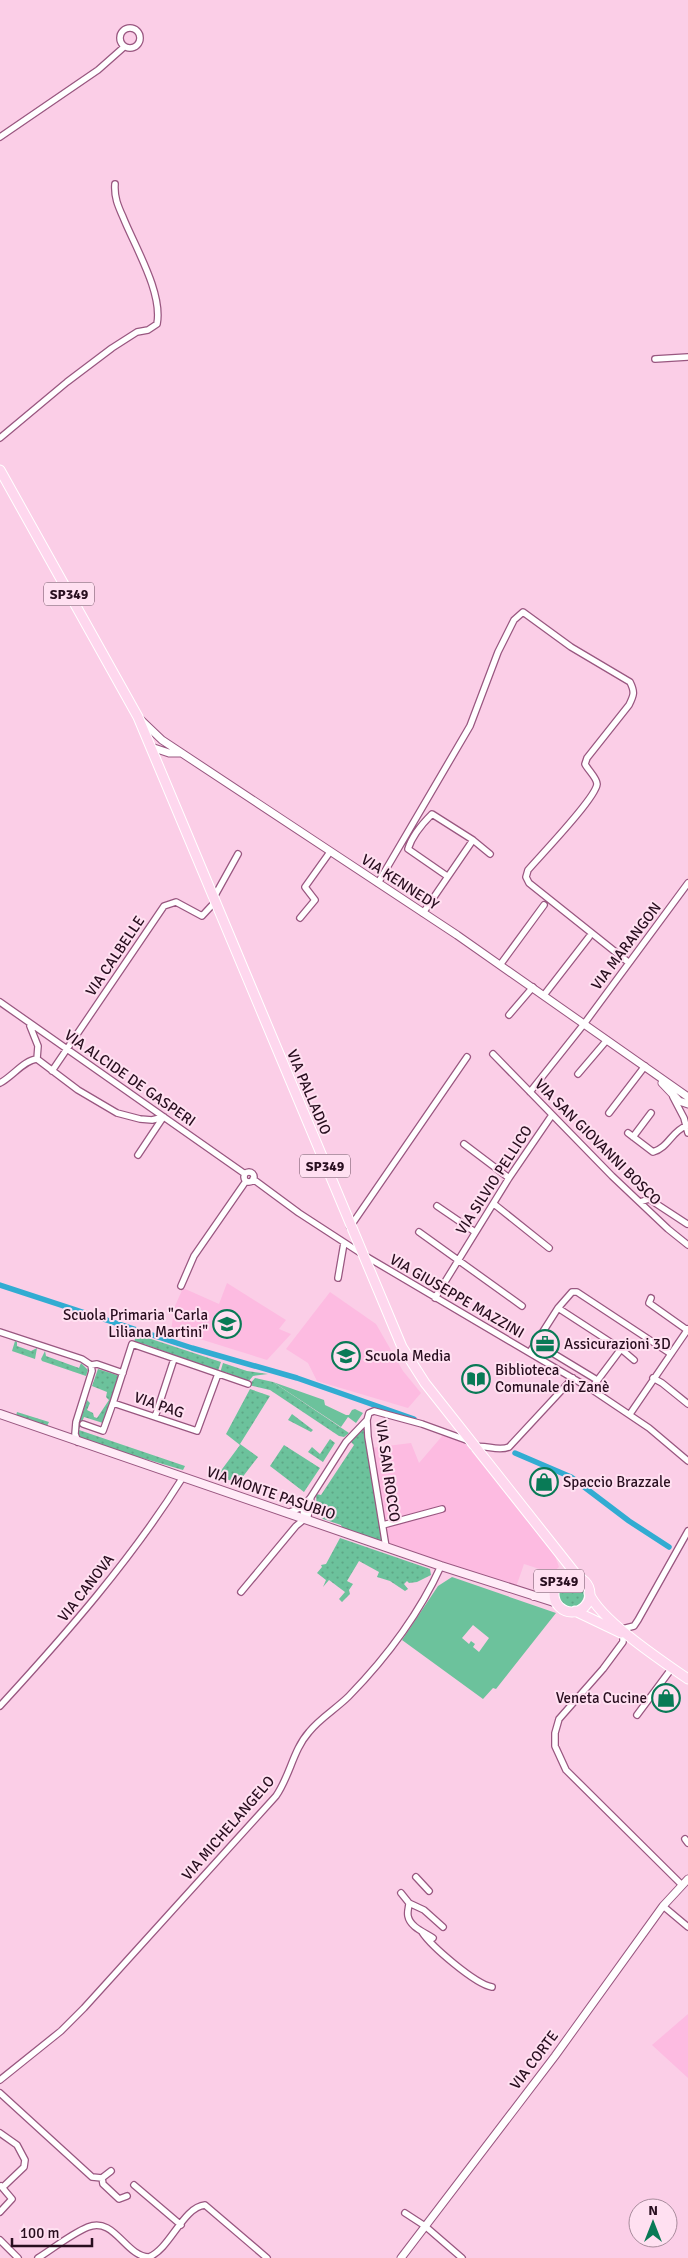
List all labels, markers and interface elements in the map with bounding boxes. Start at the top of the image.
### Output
road number: SP349 [44,582,94,606]
street label: VIA KENNEDY [358,850,443,914]
street label: VIA MARANGON [587,899,665,993]
street label: VIA CALBELLE [82,912,148,1000]
street label: VIA ALCIDE DE GASPERI [61,1026,199,1130]
street label: VIA PALLADIO [283,1047,335,1137]
street label: VIA SAN GIOVANNI BOSCO [531,1075,665,1209]
street label: VIA SILVIO PELLICO [452,1122,536,1238]
road number: SP349 [300,1154,350,1178]
street label: VIA GIUSEPPE MAZZINI [387,1250,527,1342]
place label: Scuola Primaria "Carla Liliana Martini" [63,1306,208,1341]
school or university icon: Scuola Primaria "Carla Liliana Martini" [212,1309,242,1339]
office icon: Assicurazioni 3D [530,1329,560,1359]
place label: Assicurazioni 3D [564,1335,671,1353]
school or university icon: Scuola Media [331,1341,361,1371]
place label: Scuola Media [365,1347,451,1365]
place label: Biblioteca Comunale di Zanè [495,1361,610,1396]
library icon: Biblioteca Comunale di Zanè [461,1364,491,1394]
street label: VIA PAG [132,1388,186,1422]
street label: VIA SAN ROCCO [372,1419,404,1523]
street label: VIA MONTE PASUBIO [204,1462,338,1524]
shop icon: Spaccio Brazzale [529,1467,559,1497]
place label: Spaccio Brazzale [563,1473,671,1491]
street label: VIA CANOVA [54,1551,118,1625]
road number: SP349 [534,1570,584,1592]
shop icon: Veneta Cucine [651,1683,681,1713]
place label: Veneta Cucine [556,1689,647,1707]
street label: VIA MICHELANGELO [178,1772,278,1884]
street label: VIA CORTE [506,2027,562,2093]
north arrow [628,2198,678,2248]
text: N [648,2202,658,2219]
scale bar [12,2216,92,2248]
text: 100 m [20,2224,60,2242]

